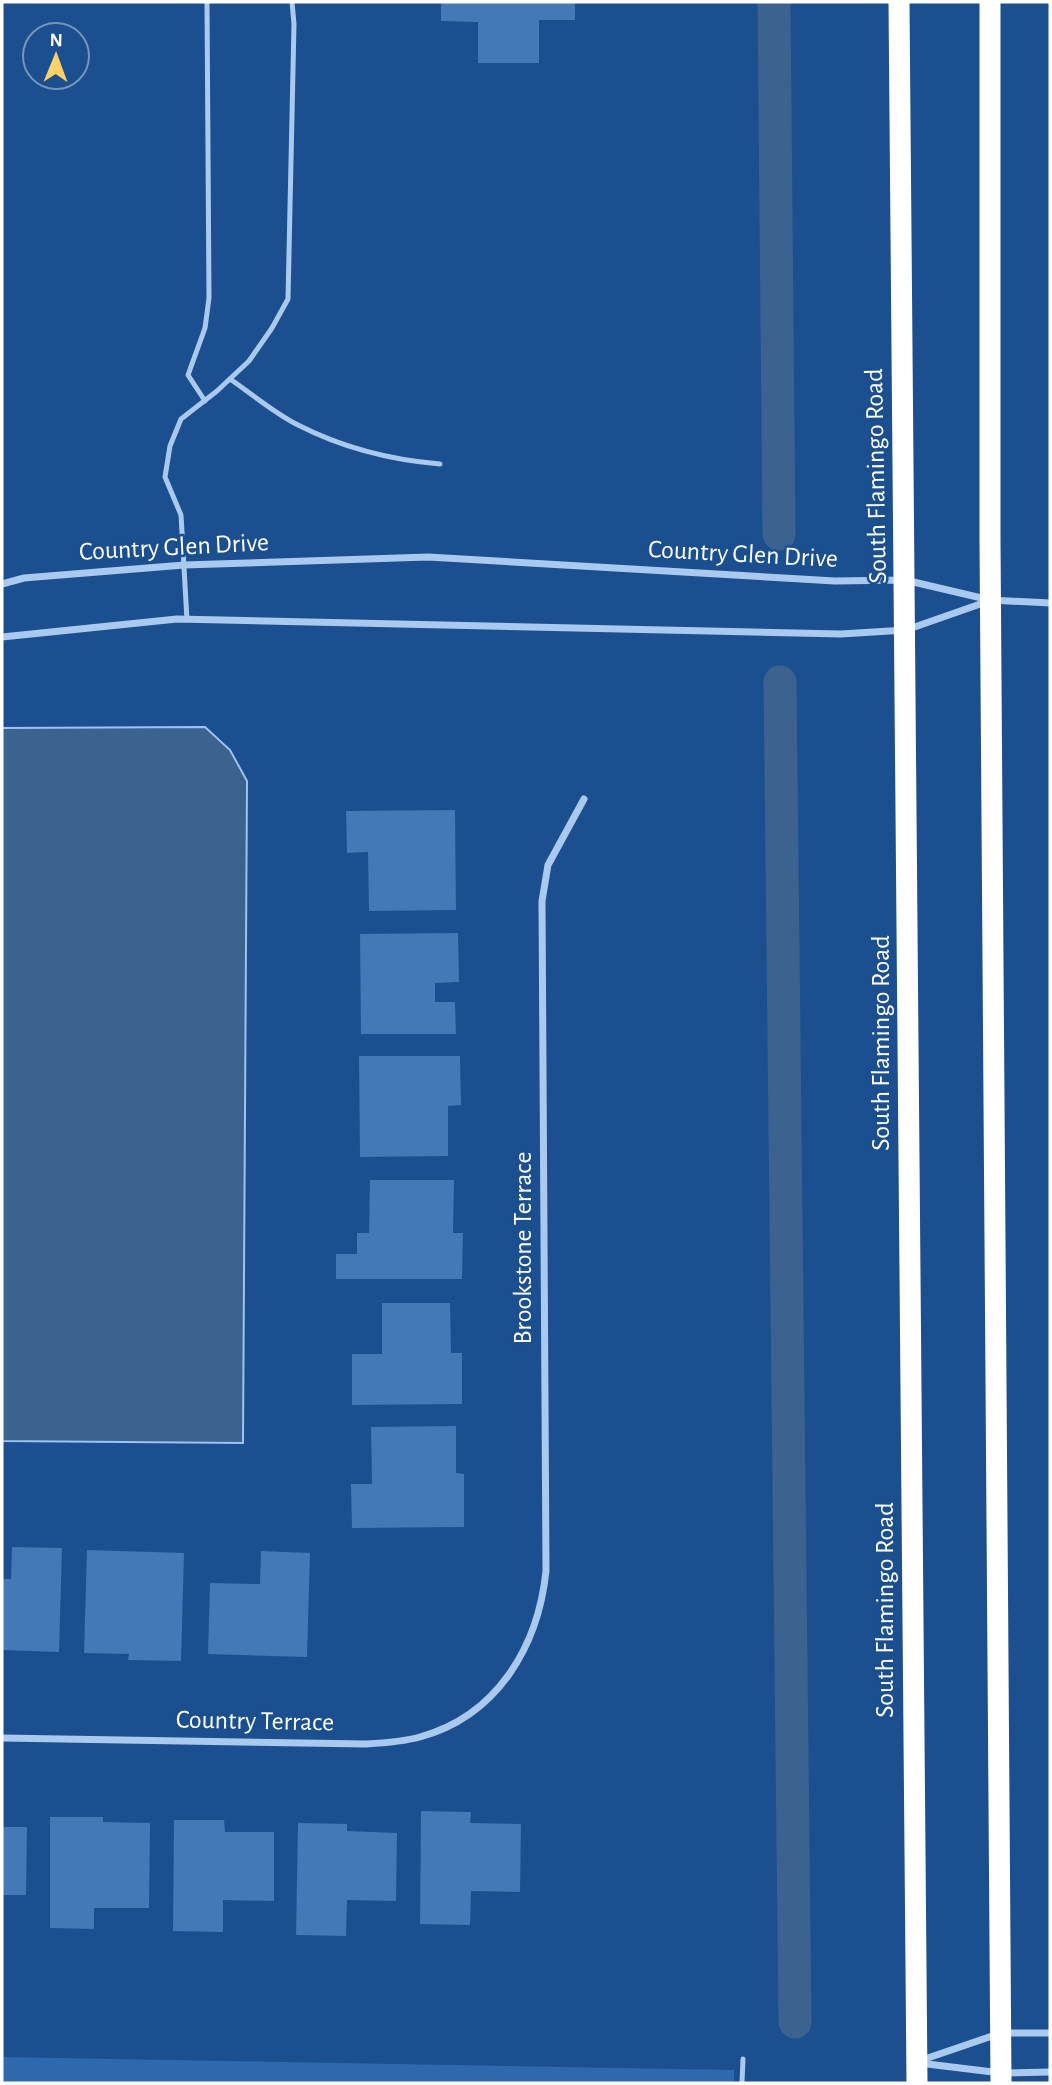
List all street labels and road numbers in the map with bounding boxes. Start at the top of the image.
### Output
street label: South Flamingo Road [861,368,891,584]
street label: Country Glen Drive [78,529,270,565]
street label: Country Glen Drive [647,536,839,572]
street label: South Flamingo Road [868,935,894,1151]
street label: Brookstone Terrace [510,1152,536,1344]
street label: South Flamingo Road [872,1502,898,1718]
street label: Country Terrace [176,1707,334,1735]

